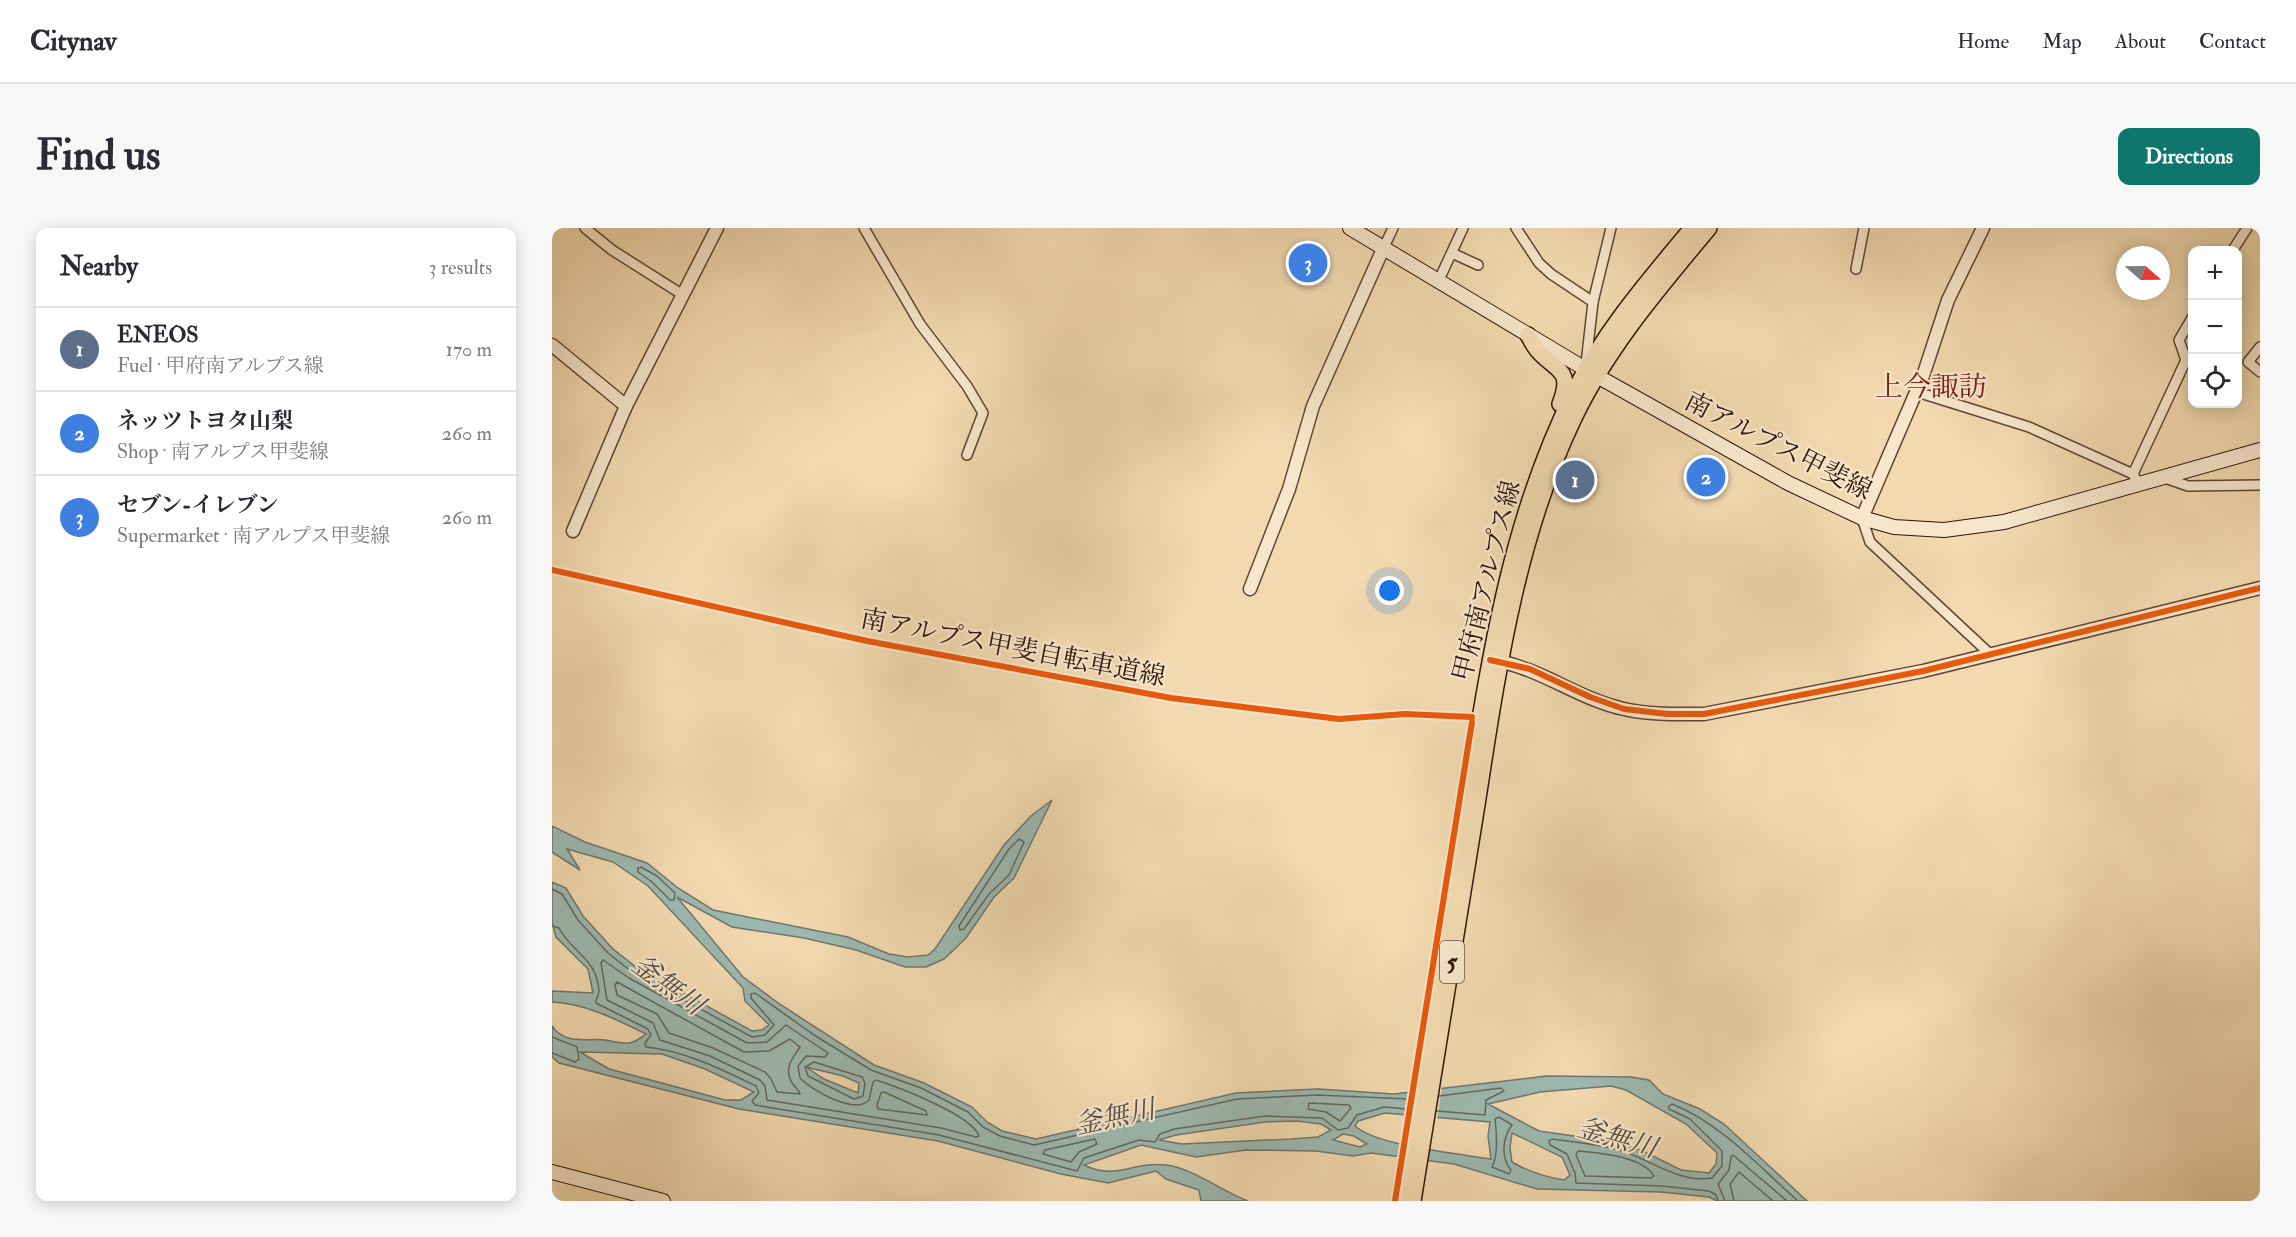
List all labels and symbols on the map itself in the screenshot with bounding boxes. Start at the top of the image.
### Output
pin: 3 [1288,240,1328,285]
north arrow [2116,246,2170,300]
district label: 上今諏訪 [1875,370,1987,405]
street label: 南アルプス甲斐線 [1679,385,1877,507]
pin: 2 [1686,454,1726,500]
pin: 1 [1556,458,1594,502]
street label: 甲府南アルプス線 [1447,477,1527,685]
your location [1375,576,1404,605]
street label: 南アルプス甲斐自転車道線 [858,603,1168,693]
road number: 5 [1440,941,1464,983]
water label: 釜無川 [626,948,713,1024]
water label: 釜無川 [1072,1092,1161,1142]
water label: 釜無川 [1574,1111,1663,1166]

